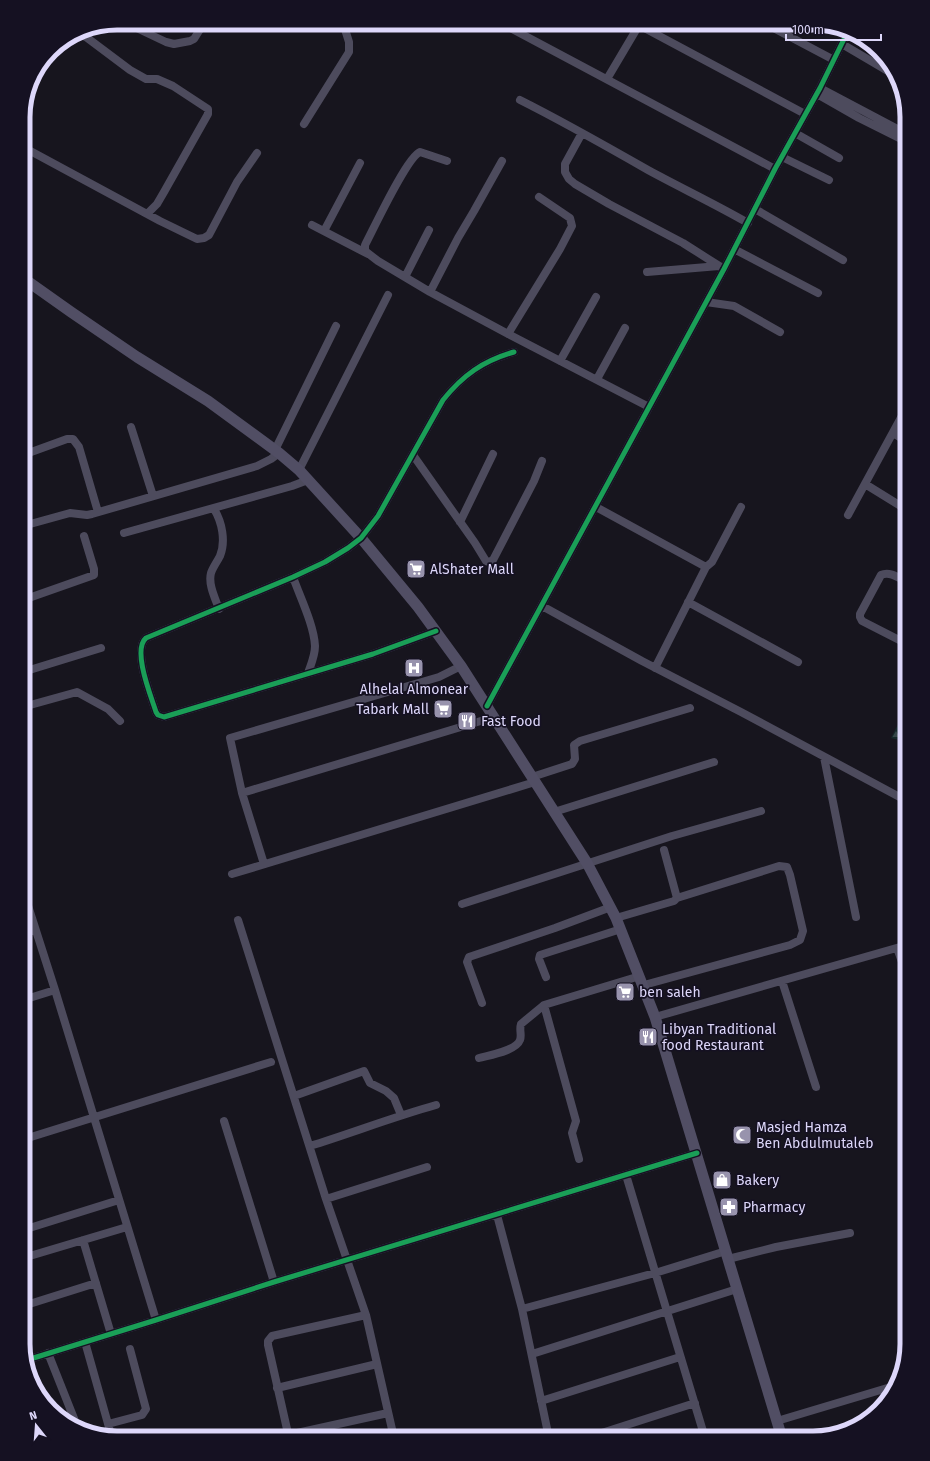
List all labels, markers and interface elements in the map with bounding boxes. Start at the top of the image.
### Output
scale bar [786,16,881,42]
text: 100 m [792,23,824,37]
supermarket icon: AlShater Mall [405,558,427,580]
place label: AlShater Mall [430,561,514,578]
hospital icon: Alhelal Almonear [403,657,425,679]
place label: Alhelal Almonear [360,681,469,698]
supermarket icon: Tabark Mall [432,698,454,720]
place label: Tabark Mall [356,701,429,718]
restaurant icon: Fast Food [456,710,478,732]
place label: Fast Food [481,713,541,730]
supermarket icon: ben saleh [614,981,636,1003]
place label: ben saleh [639,984,701,1001]
place label: Libyan Traditional food Restaurant [662,1021,776,1054]
restaurant icon: Libyan Traditional food Restaurant [637,1026,659,1048]
place label: Masjed Hamza Ben Abdulmutaleb [756,1119,874,1152]
mosque icon: Masjed Hamza Ben Abdulmutaleb [731,1124,753,1146]
shop icon: Bakery [711,1169,733,1191]
place label: Bakery [736,1172,779,1189]
pharmacy icon: Pharmacy [718,1196,740,1218]
place label: Pharmacy [743,1199,805,1216]
north arrow [16,1405,56,1445]
text: N [28,1409,39,1423]

